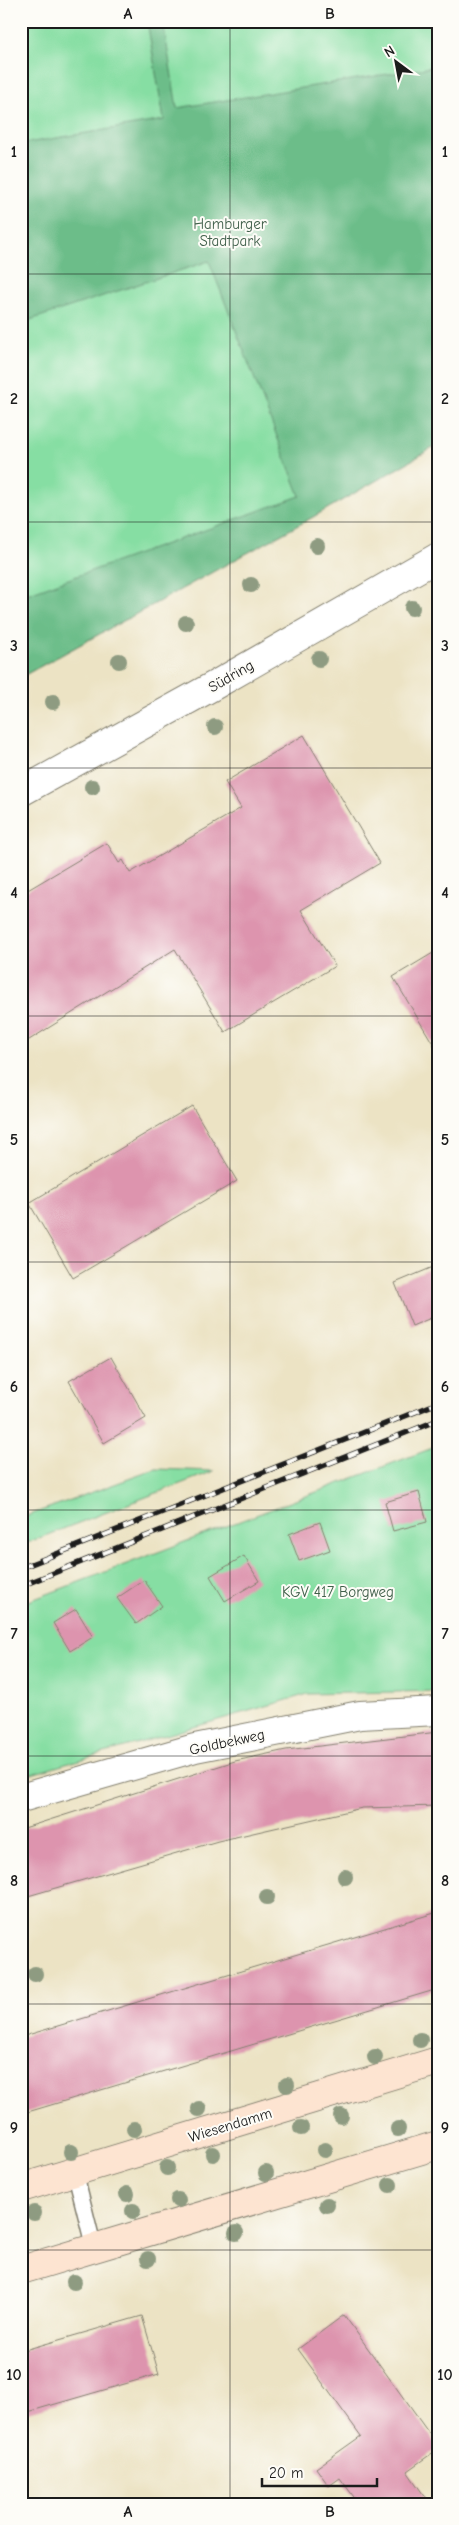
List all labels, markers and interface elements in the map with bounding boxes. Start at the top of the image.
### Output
text: A [124,5,133,23]
text: B [325,5,335,23]
north arrow [372,38,422,88]
text: N [381,42,398,61]
text: 1 [11,143,17,161]
text: 1 [442,143,448,161]
park label: Hamburger Stadtpark [193,215,267,250]
text: 2 [10,390,18,408]
text: 2 [441,390,449,408]
text: 3 [10,637,18,655]
text: 3 [441,637,449,655]
street label: Südring [205,656,257,696]
text: 4 [10,884,18,902]
text: 4 [441,884,449,902]
text: 5 [10,1131,18,1149]
text: 5 [441,1131,449,1149]
text: 6 [10,1378,18,1396]
text: 6 [441,1378,449,1396]
park label: KGV 417 Borgweg [282,1583,394,1601]
text: 7 [10,1625,18,1643]
text: 7 [441,1625,449,1643]
street label: Goldbekweg [188,1725,266,1759]
text: 8 [10,1872,18,1890]
text: 8 [441,1872,449,1890]
street label: Wiesendamm [186,2104,274,2146]
text: 9 [10,2119,18,2137]
text: 9 [441,2119,449,2137]
text: 10 [6,2366,22,2384]
text: 10 [437,2366,453,2384]
scale bar [262,2455,376,2487]
text: 20 m [269,2464,303,2482]
text: A [124,2503,133,2521]
text: B [325,2503,335,2521]

